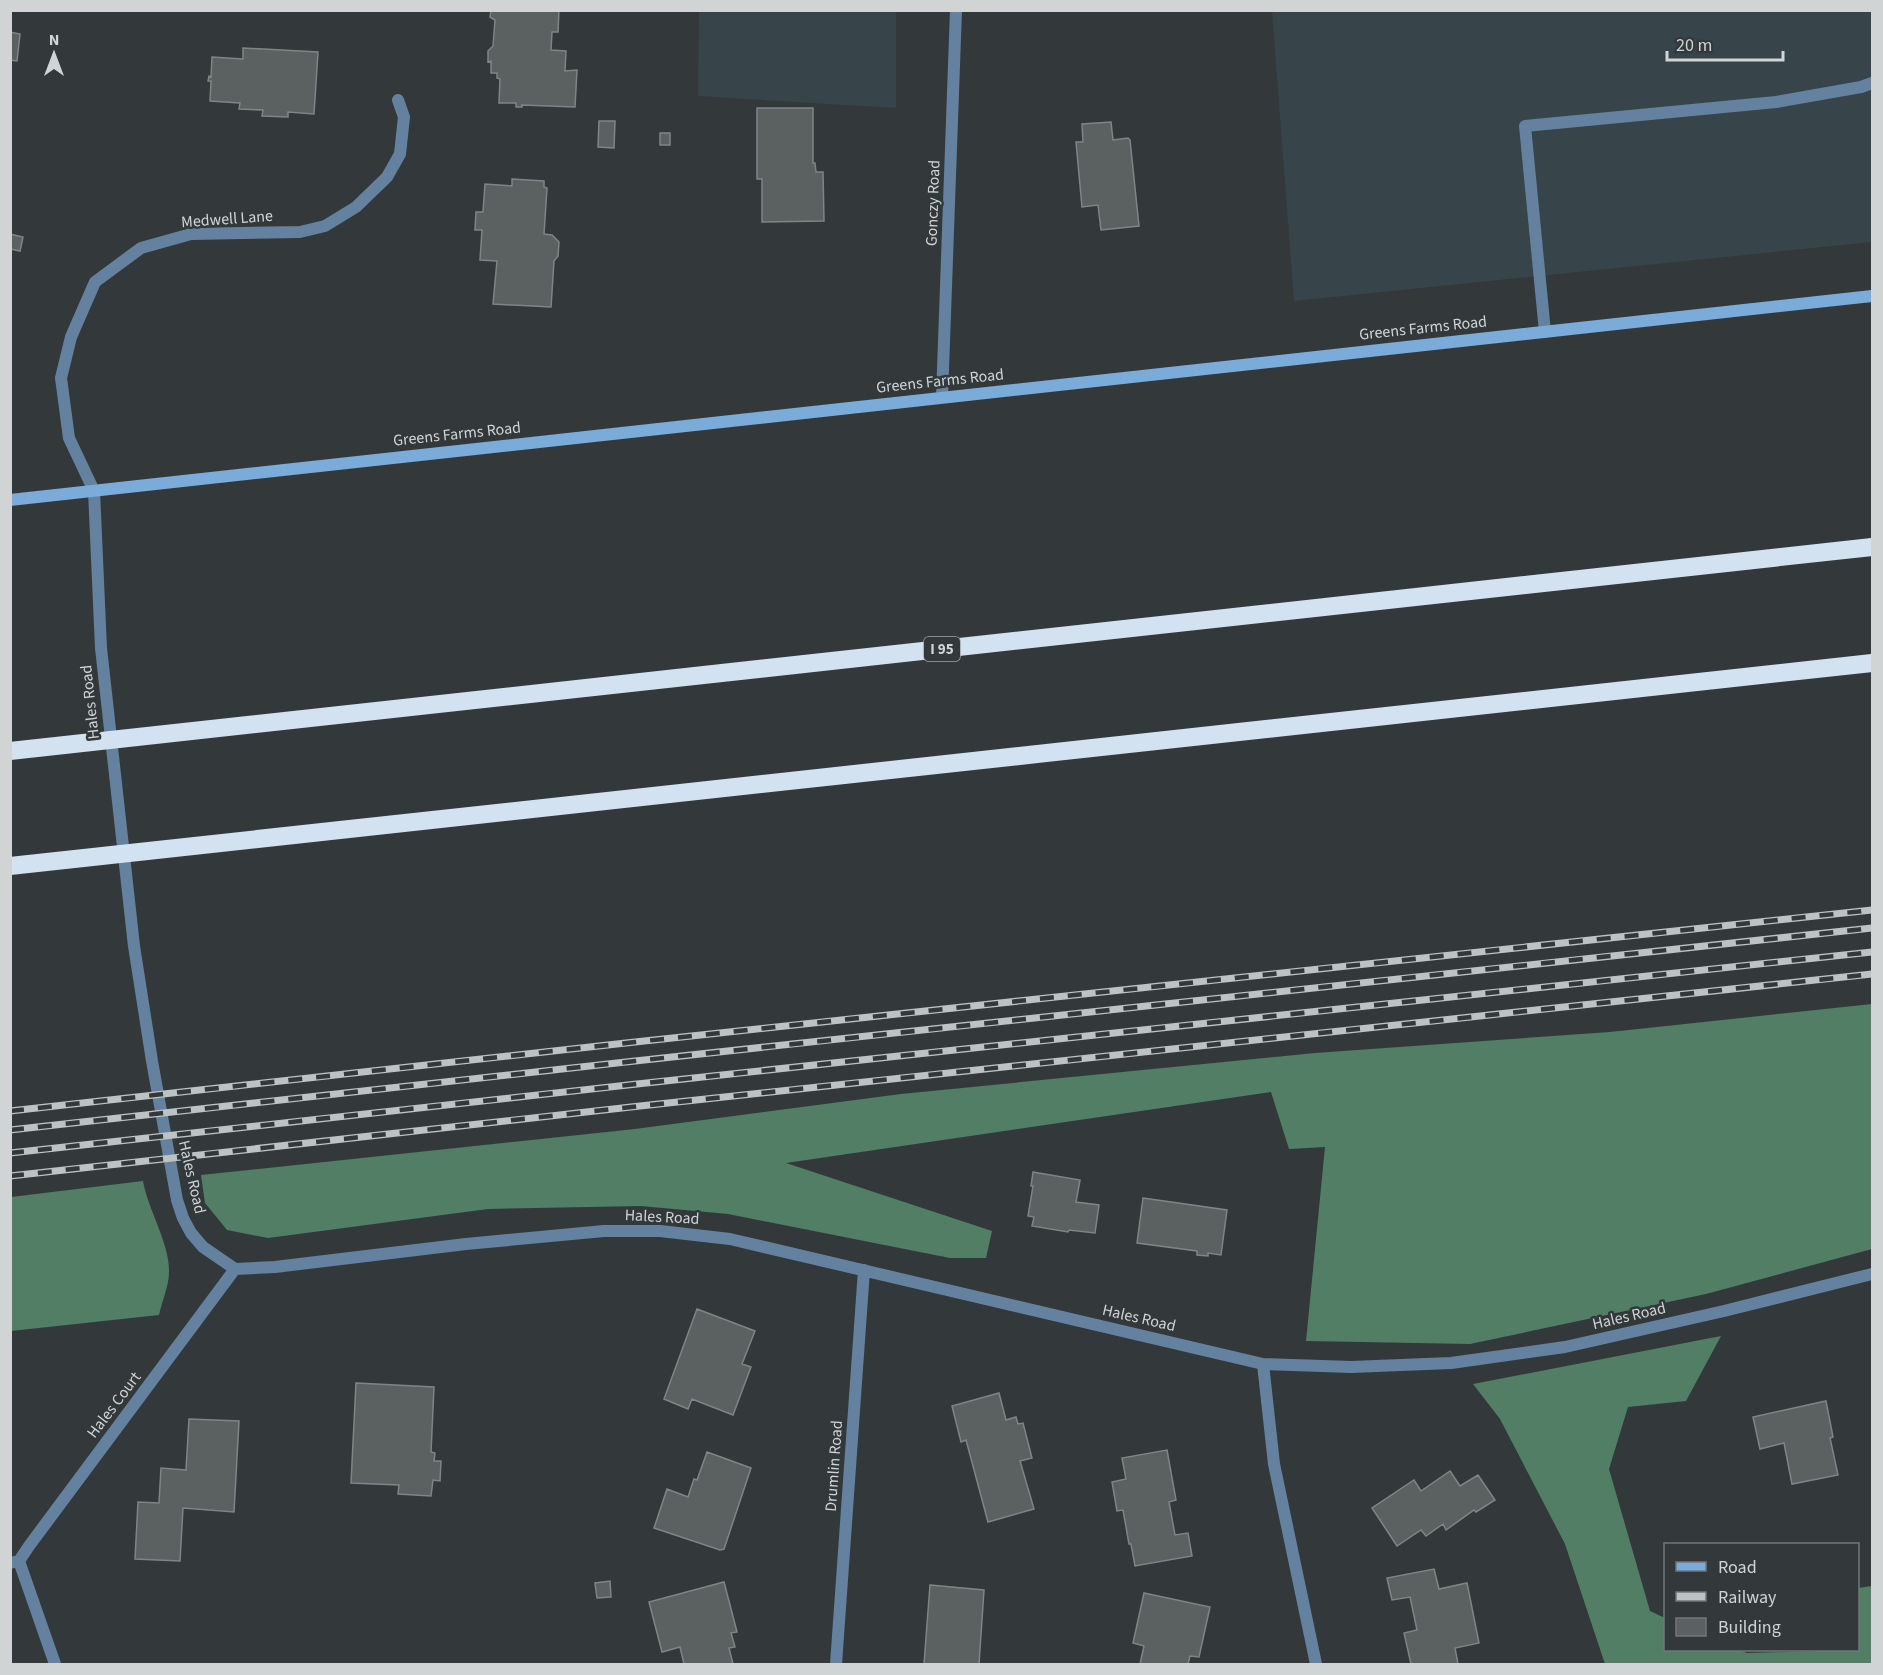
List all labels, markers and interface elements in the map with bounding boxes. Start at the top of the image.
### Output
north arrow [24,24,84,84]
scale bar [1667,24,1782,62]
text: N [49,29,59,51]
text: 20 m [1676,33,1712,58]
street label: Gonczy Road [920,159,946,247]
street label: Medwell Lane [180,205,274,233]
street label: Greens Farms Road [1358,310,1488,346]
street label: Greens Farms Road [875,363,1005,399]
street label: Greens Farms Road [392,416,522,452]
road number: I 95 [924,637,960,661]
street label: Hales Road [75,664,105,740]
street label: Hales Road [173,1138,211,1216]
street label: Hales Road [624,1204,700,1230]
street label: Hales Road [1590,1297,1668,1335]
street label: Hales Road [1100,1299,1178,1337]
street label: Hales Court [82,1367,147,1443]
street label: Drumlin Road [820,1420,848,1512]
legend [1664,1543,1859,1651]
text: Road [1718,1555,1757,1580]
text: Railway [1718,1585,1777,1610]
text: Building [1718,1615,1781,1640]

